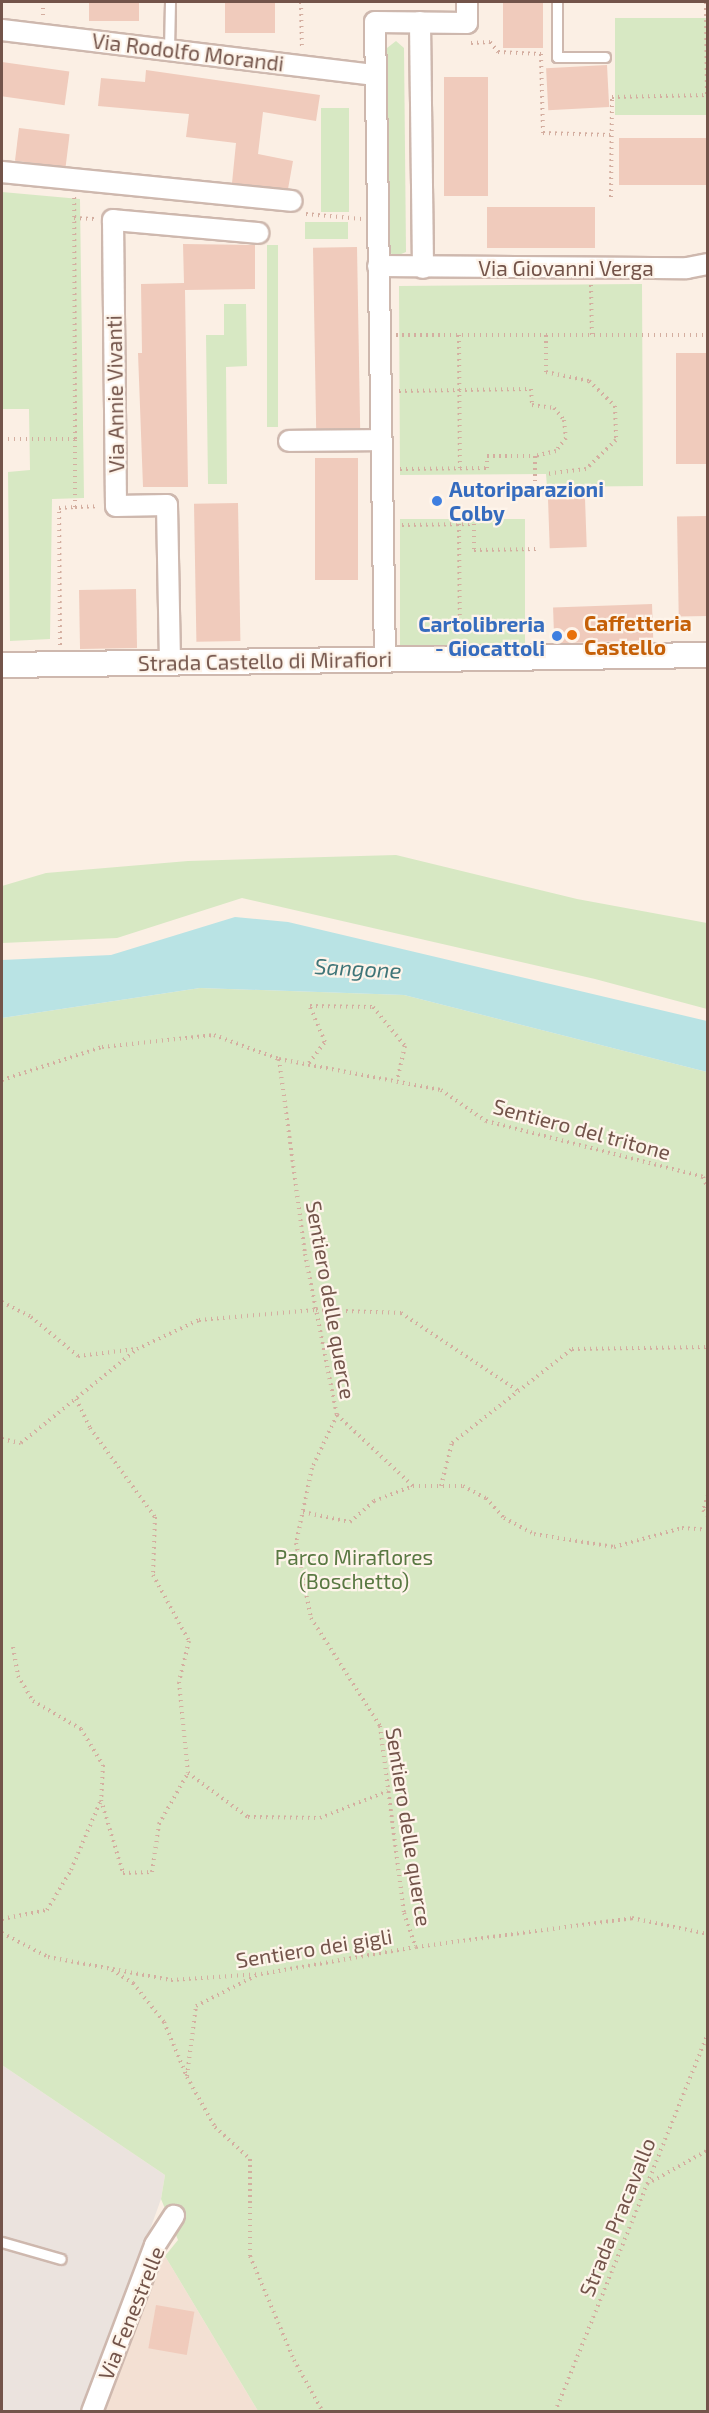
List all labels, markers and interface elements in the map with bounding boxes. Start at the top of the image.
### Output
street label: Via Rodolfo Morandi [91,28,285,76]
street label: Via Giovanni Verga [478,255,654,281]
street label: Via Annie Vivanti [101,314,129,474]
place label: Autoriparazioni Colby [449,476,604,526]
marker: Autoriparazioni Colby [430,494,444,508]
place label: Caffetteria Castello [584,610,692,660]
place label: Cartolibreria - Giocattoli [418,611,545,661]
marker: Caffetteria Castello [565,628,579,642]
marker: Cartolibreria - Giocattoli [550,629,564,643]
street label: Strada Castello di Mirafiori [138,646,392,676]
water label: Sangone [314,953,402,983]
street label: Sentiero del tritone [490,1093,674,1165]
street label: Sentiero delle querce [301,1199,361,1401]
park label: Parco Miraflores (Boschetto) [275,1544,433,1594]
street label: Sentiero delle querce [381,1726,437,1928]
street label: Sentiero dei gigli [234,1923,394,1973]
street label: Strada Pracavallo [574,2134,660,2300]
street label: Via Fenestrelle [93,2243,169,2383]

